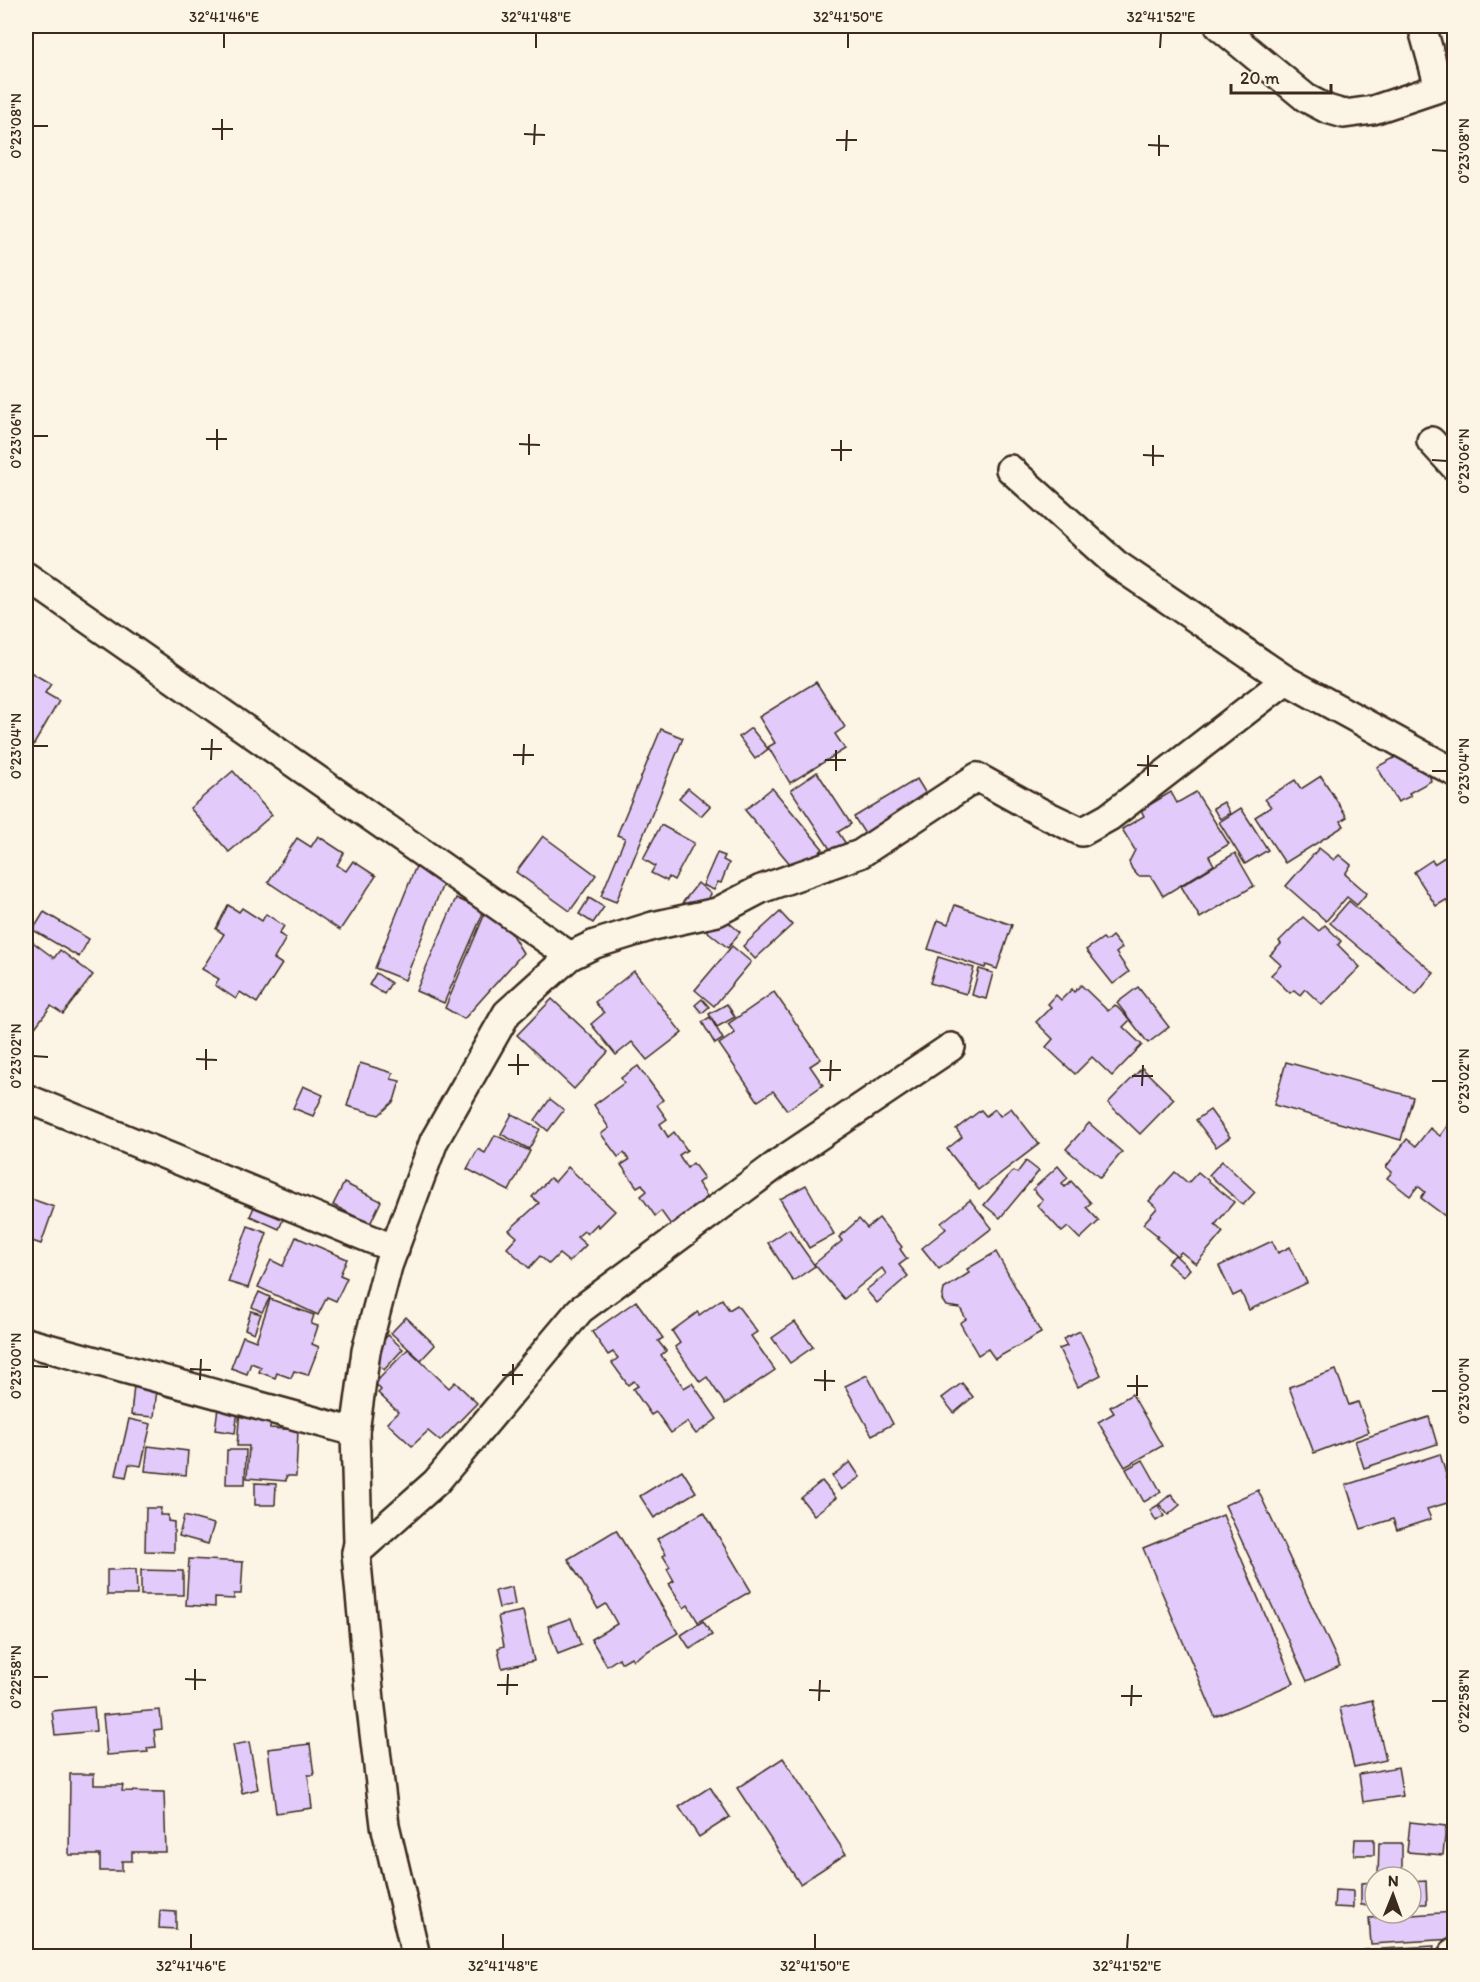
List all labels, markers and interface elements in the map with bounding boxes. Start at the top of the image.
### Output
text: 32°41'46"E [189,8,259,26]
text: 32°41'48"E [501,8,571,26]
text: 32°41'50"E [813,8,883,26]
text: 32°41'52"E [1127,8,1195,26]
scale bar [1231,57,1332,95]
text: 20 m [1240,67,1280,89]
text: 0°23'08"N [7,93,25,159]
text: 0°23'08"N [1455,118,1473,184]
text: 0°23'06"N [7,403,25,469]
text: 0°23'06"N [1455,428,1473,494]
text: 0°23'04"N [7,713,25,779]
text: 0°23'04"N [1455,738,1473,804]
text: 0°23'02"N [7,1023,25,1089]
text: 0°23'02"N [1455,1048,1473,1114]
text: 0°23'00"N [7,1333,25,1399]
text: 0°23'00"N [1455,1358,1473,1424]
text: 0°22'58"N [7,1645,25,1709]
text: 0°22'58"N [1455,1669,1473,1733]
north arrow [1363,1865,1423,1925]
text: N [1388,1871,1399,1890]
text: 32°41'46"E [156,1957,226,1975]
text: 32°41'48"E [468,1957,538,1975]
text: 32°41'50"E [780,1957,850,1975]
text: 32°41'52"E [1093,1957,1161,1975]

